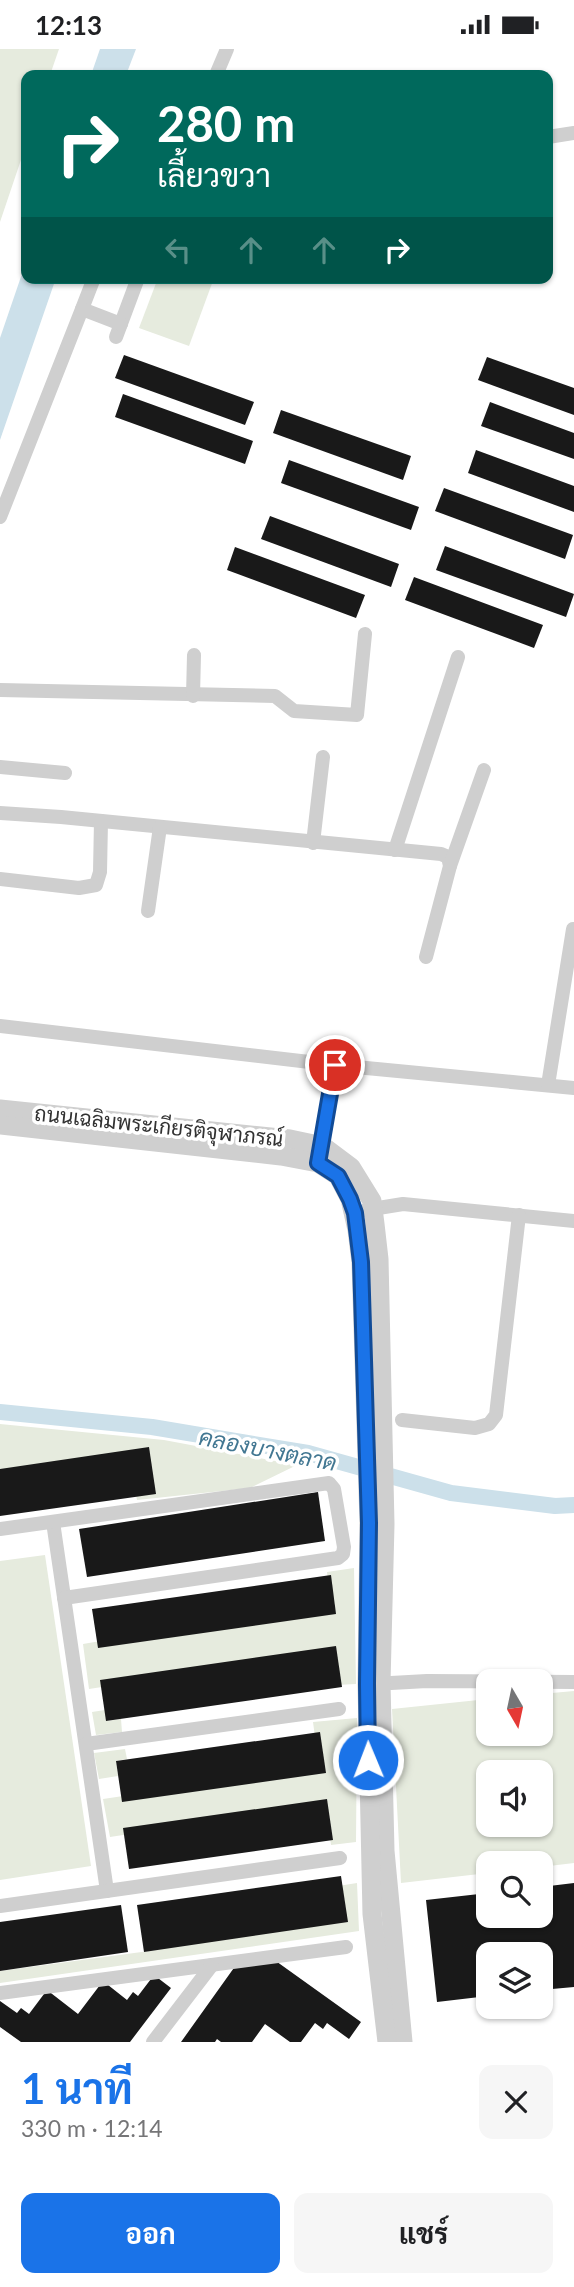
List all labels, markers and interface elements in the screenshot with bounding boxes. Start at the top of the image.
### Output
text: 12:13 [35,9,102,41]
text: 280 m [157,94,295,152]
icon: right [42,98,133,189]
text: เลี้ยวขวา [157,155,271,194]
icon: left [159,231,197,269]
icon: ahead [232,231,270,269]
icon: ahead [305,231,343,269]
icon: right [378,231,416,269]
pin [305,1035,365,1095]
icon: arrive [316,1046,354,1084]
street label: ถนนเฉลิมพระเกียรติจุฬาภรณ์ [33,1099,285,1153]
water label: คลองบางตลาด [197,1422,339,1476]
north arrow [476,1669,553,1747]
map controls [476,1669,553,2019]
position arrow [331,1723,405,1797]
button: sound [476,1760,553,1837]
button: search [476,1851,553,1928]
button: layers [476,1942,553,2019]
text: 1 นาที [21,2063,133,2113]
button: close [479,2065,553,2139]
text: 330 m · 12:14 [21,2114,163,2142]
button: ออก [21,2193,280,2273]
button: แชร์ [294,2193,553,2273]

